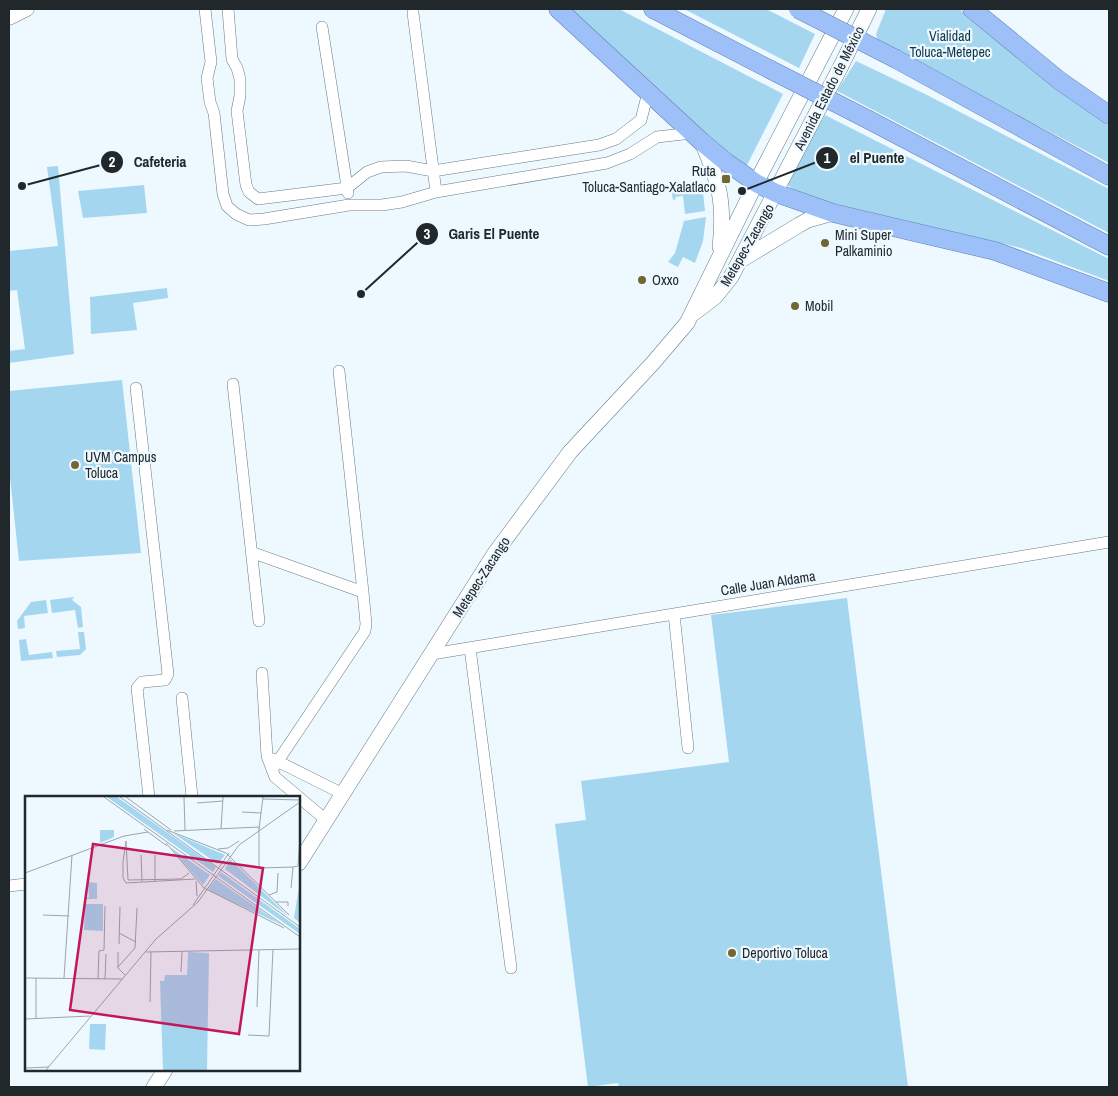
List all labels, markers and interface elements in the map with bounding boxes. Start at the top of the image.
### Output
street label: Avenida Estado de México [789,23,868,154]
park label: Vialidad Toluca-Metepec [909,27,991,61]
callout: el Puente [814,143,914,173]
callout: Cafeteria [99,147,197,177]
text: 1 [824,147,831,168]
text: el Puente [850,147,904,168]
text: 2 [109,151,116,172]
text: Cafeteria [134,151,186,172]
place label: Ruta Toluca-Santiago-Xalatlaco [582,162,717,196]
marker: Ruta Toluca-Santiago-Xalatlaco [720,173,732,185]
street label: Metepec-Zacango [716,200,778,290]
callout: Garis El Puente [414,219,550,249]
text: 3 [424,223,431,244]
text: Garis El Puente [449,223,540,244]
place label: Mini Super Palkaminio [835,226,892,260]
marker: Mini Super Palkaminio [819,237,831,249]
place label: Oxxo [652,271,679,289]
marker: Oxxo [636,274,648,286]
place label: Mobil [805,297,833,315]
marker: Mobil [789,300,801,312]
place label: UVM Campus Toluca [85,448,157,482]
marker: UVM Campus Toluca [69,459,81,471]
street label: Metepec-Zacango [448,533,514,621]
street label: Calle Juan Aldama [719,567,817,599]
inset map [25,796,300,1071]
place label: Deportivo Toluca [742,944,829,962]
marker: Deportivo Toluca [726,947,738,959]

